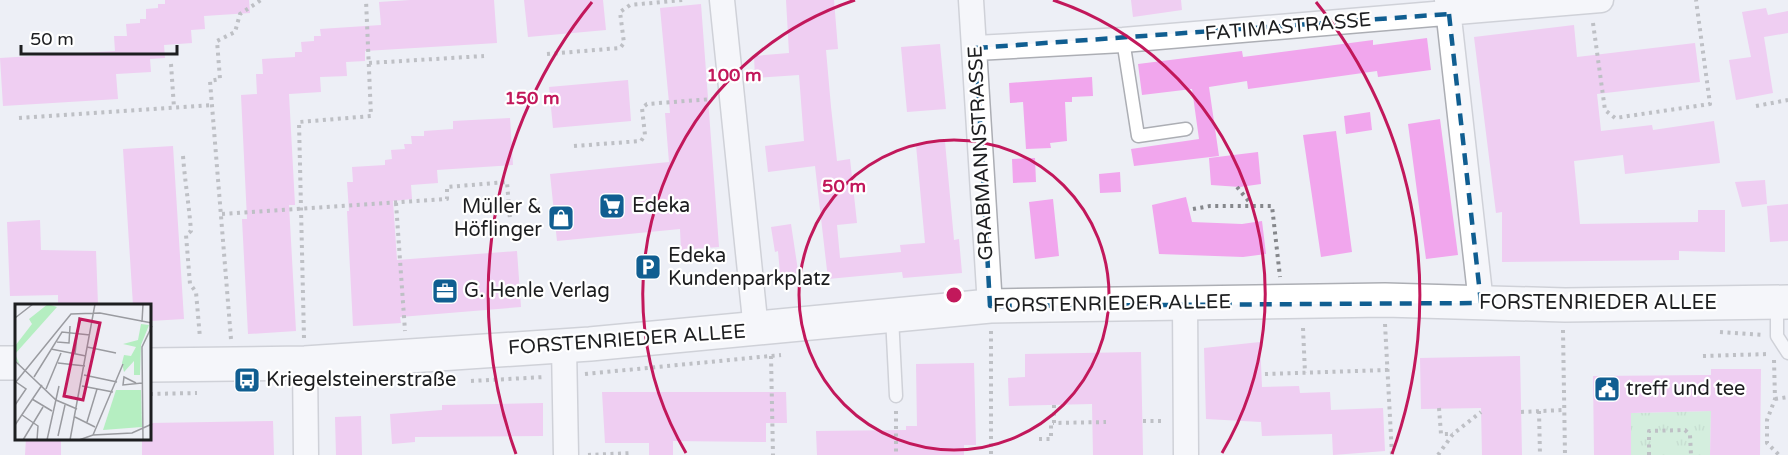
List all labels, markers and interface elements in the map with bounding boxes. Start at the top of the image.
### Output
street label: FATIMASTRASSE [1204,8,1372,46]
scale bar [21,18,177,56]
text: 50 m [30,28,74,50]
street label: GRABMANNSTRASSE [963,45,999,261]
text: 100 m [706,64,762,86]
text: 150 m [504,87,560,109]
text: 50 m [822,175,866,197]
supermarket icon: Edeka [597,191,627,221]
place label: Edeka [632,194,690,218]
place label: Müller & Höflinger [454,195,542,242]
shop icon: Müller & Höflinger [546,203,576,233]
place label: Edeka Kundenparkplatz [668,244,831,291]
parking icon: Edeka Kundenparkplatz [633,252,663,282]
office icon: G. Henle Verlag [430,276,460,306]
place label: G. Henle Verlag [464,279,610,303]
centre of rings [944,285,964,305]
street label: FORSTENRIEDER ALLEE [993,290,1231,318]
street label: FORSTENRIEDER ALLEE [1479,291,1717,315]
inset map [15,304,152,440]
street label: FORSTENRIEDER ALLEE [507,320,747,360]
bus stop icon: Kriegelsteinerstraße [232,365,262,395]
place label: Kriegelsteinerstraße [266,368,456,392]
public building icon: treff und tee [1592,374,1622,404]
place label: treff und tee [1626,377,1745,401]

